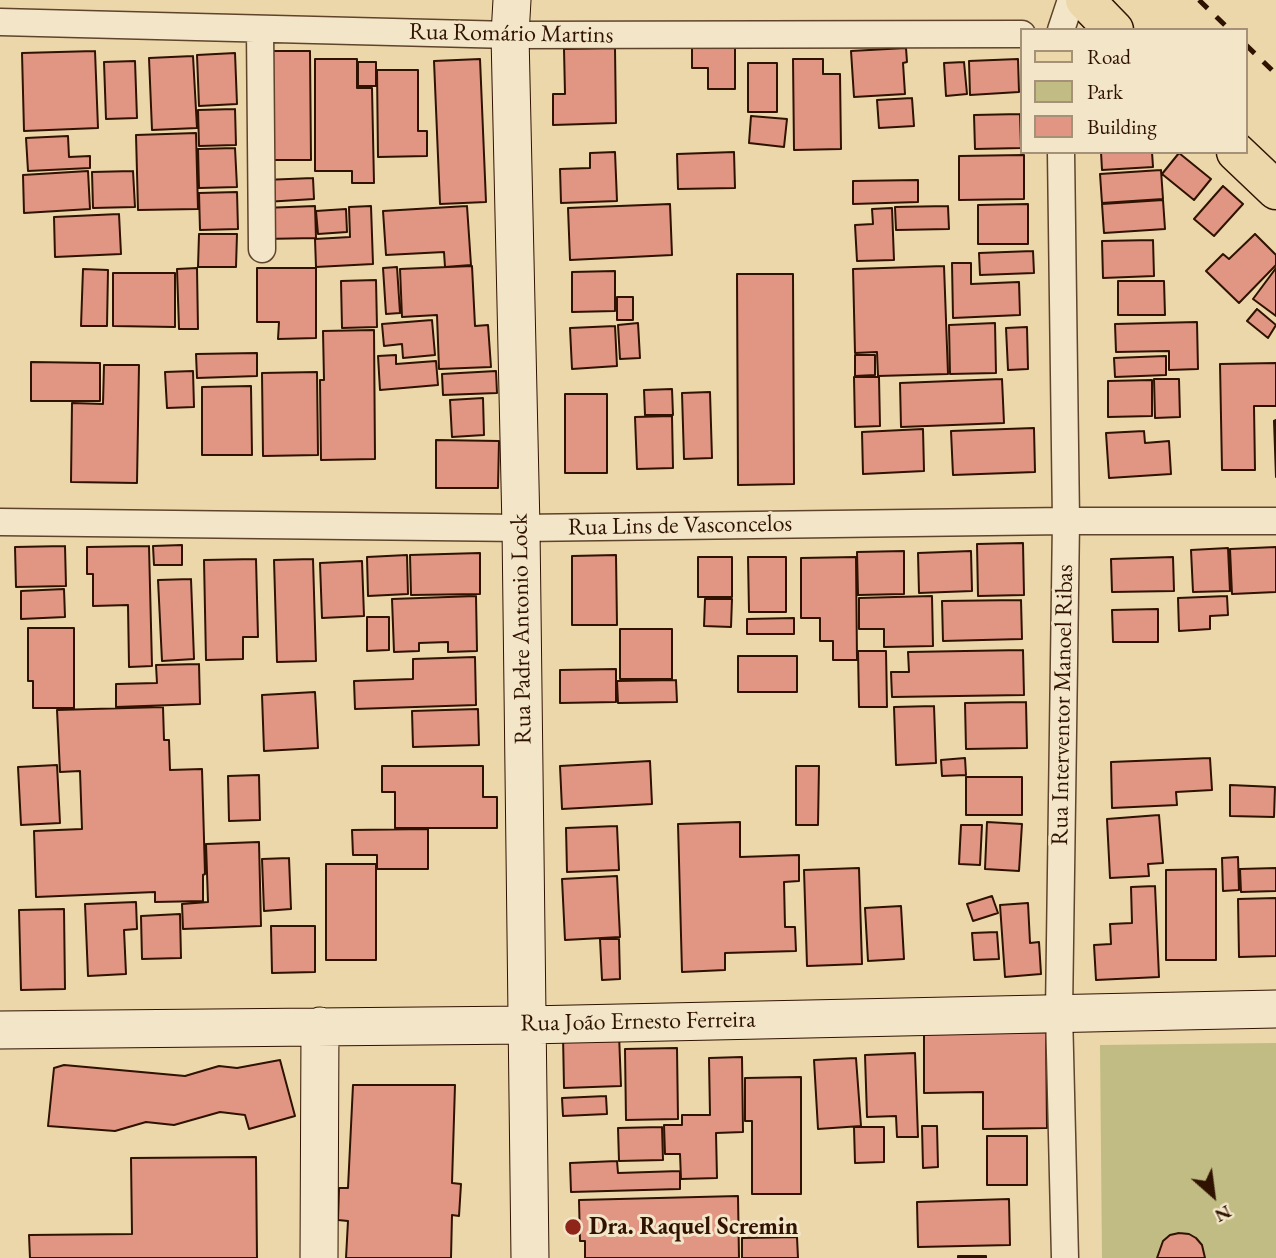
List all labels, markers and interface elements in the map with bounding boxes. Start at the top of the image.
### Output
street label: Rua Romário Martins [409,18,613,50]
legend [1020,28,1248,154]
text: Road [1087,43,1131,70]
text: Park [1087,78,1123,105]
text: Building [1087,113,1157,140]
street label: Rua Lins de Vasconcelos [568,510,792,542]
street label: Rua Padre Antonio Lock [506,513,538,745]
street label: Rua Interventor Manoel Ribas [1046,564,1080,846]
street label: Rua João Ernesto Ferreira [520,1006,756,1038]
north arrow [1178,1160,1248,1230]
text: N [1210,1199,1236,1229]
place label: Dra. Raquel Scremin [589,1213,798,1241]
marker: Dra. Raquel Scremin [563,1217,583,1237]

